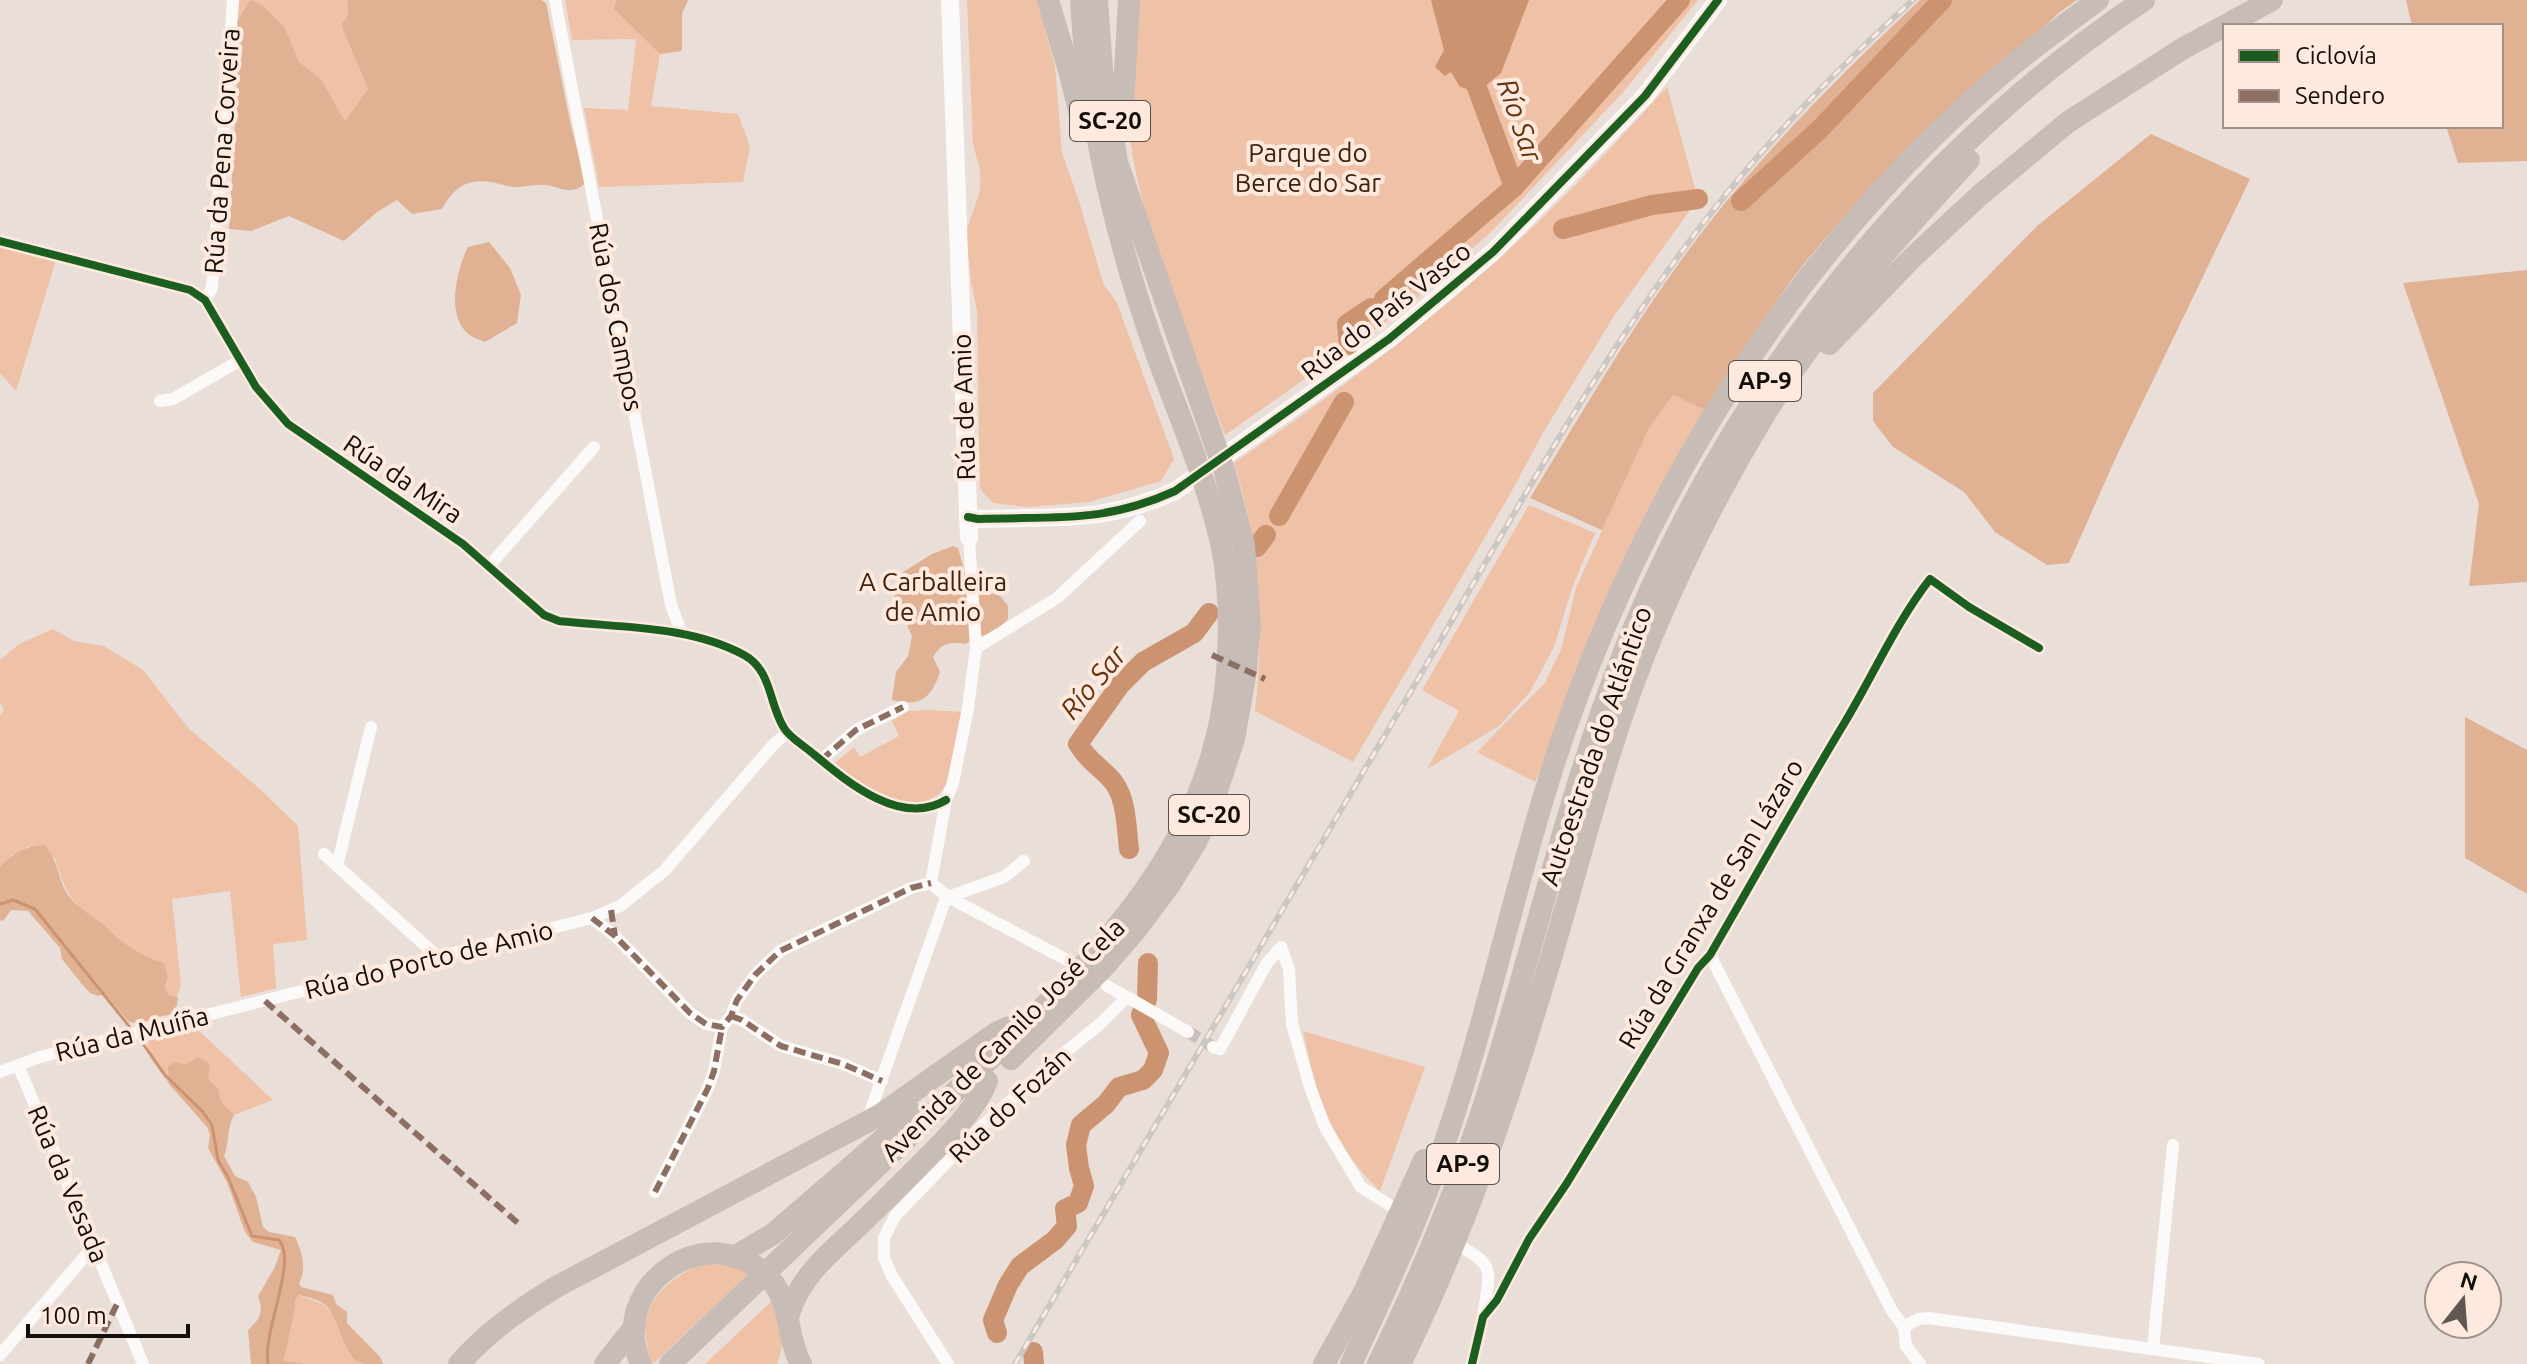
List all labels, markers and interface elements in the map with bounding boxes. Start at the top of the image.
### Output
legend [2223,24,2503,128]
street label: Rúa da Pena Corveira [198,27,245,275]
text: Ciclovía [2295,42,2377,69]
water label: Río Sar [1492,74,1549,167]
text: Sendero [2295,82,2385,109]
road number: SC-20 [1070,101,1150,141]
park label: Parque do Berce do Sar [1235,138,1381,197]
street label: Rúa dos Campos [584,220,649,414]
street label: Rúa do País Vasco [1295,235,1476,386]
street label: Rúa de Amio [946,333,981,481]
road number: AP-9 [1729,361,1801,401]
street label: Rúa da Mira [338,428,468,529]
park label: A Carballeira de Amio [859,567,1007,626]
street label: Autoestrada do Atlántico [1534,603,1657,889]
water label: Río Sar [1053,638,1133,724]
street label: Rúa da Granxa de San Lázaro [1612,754,1809,1054]
road number: SC-20 [1169,795,1249,835]
street label: Avenida de Camilo José Cela [875,912,1130,1167]
street label: Rúa do Porto de Amio [302,915,556,1004]
street label: Rúa da Muíña [52,1000,211,1067]
street label: Rúa do Fozán [943,1041,1076,1168]
street label: Rúa da Vesada [22,1101,115,1267]
road number: AP-9 [1427,1144,1499,1184]
north arrow [2423,1260,2503,1340]
text: N [2457,1266,2481,1295]
scale bar [28,1288,188,1338]
text: 100 m [40,1302,107,1329]

